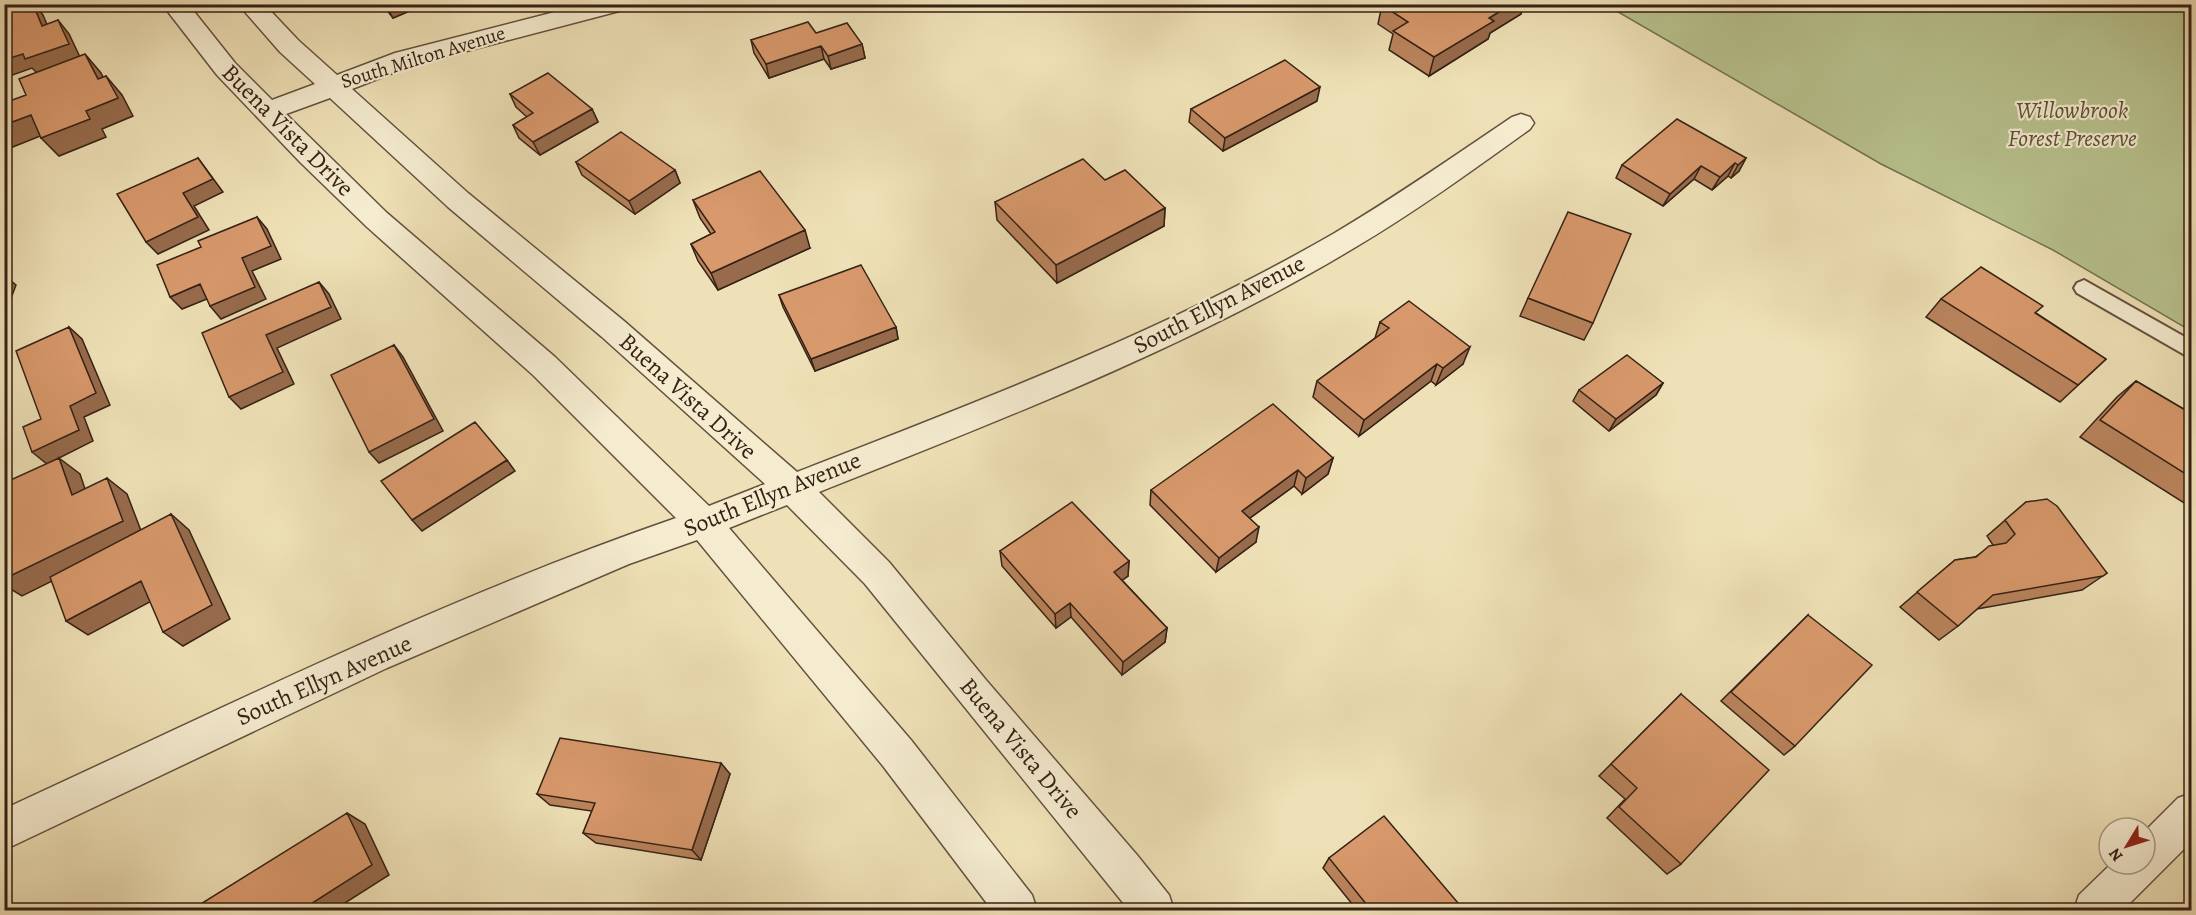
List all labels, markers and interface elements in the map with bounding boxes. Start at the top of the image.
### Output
street label: South Milton Avenue [338,19,509,95]
street label: Buena Vista Drive [215,57,361,203]
park label: Willowbrook Forest Preserve [2007,94,2137,154]
street label: South Ellyn Avenue [1128,247,1310,361]
street label: Buena Vista Drive [612,326,764,466]
street label: South Ellyn Avenue [679,444,865,544]
street label: South Ellyn Avenue [231,627,417,733]
street label: Buena Vista Drive [953,671,1089,825]
north arrow [2097,816,2157,876]
text: N [2103,843,2128,866]

